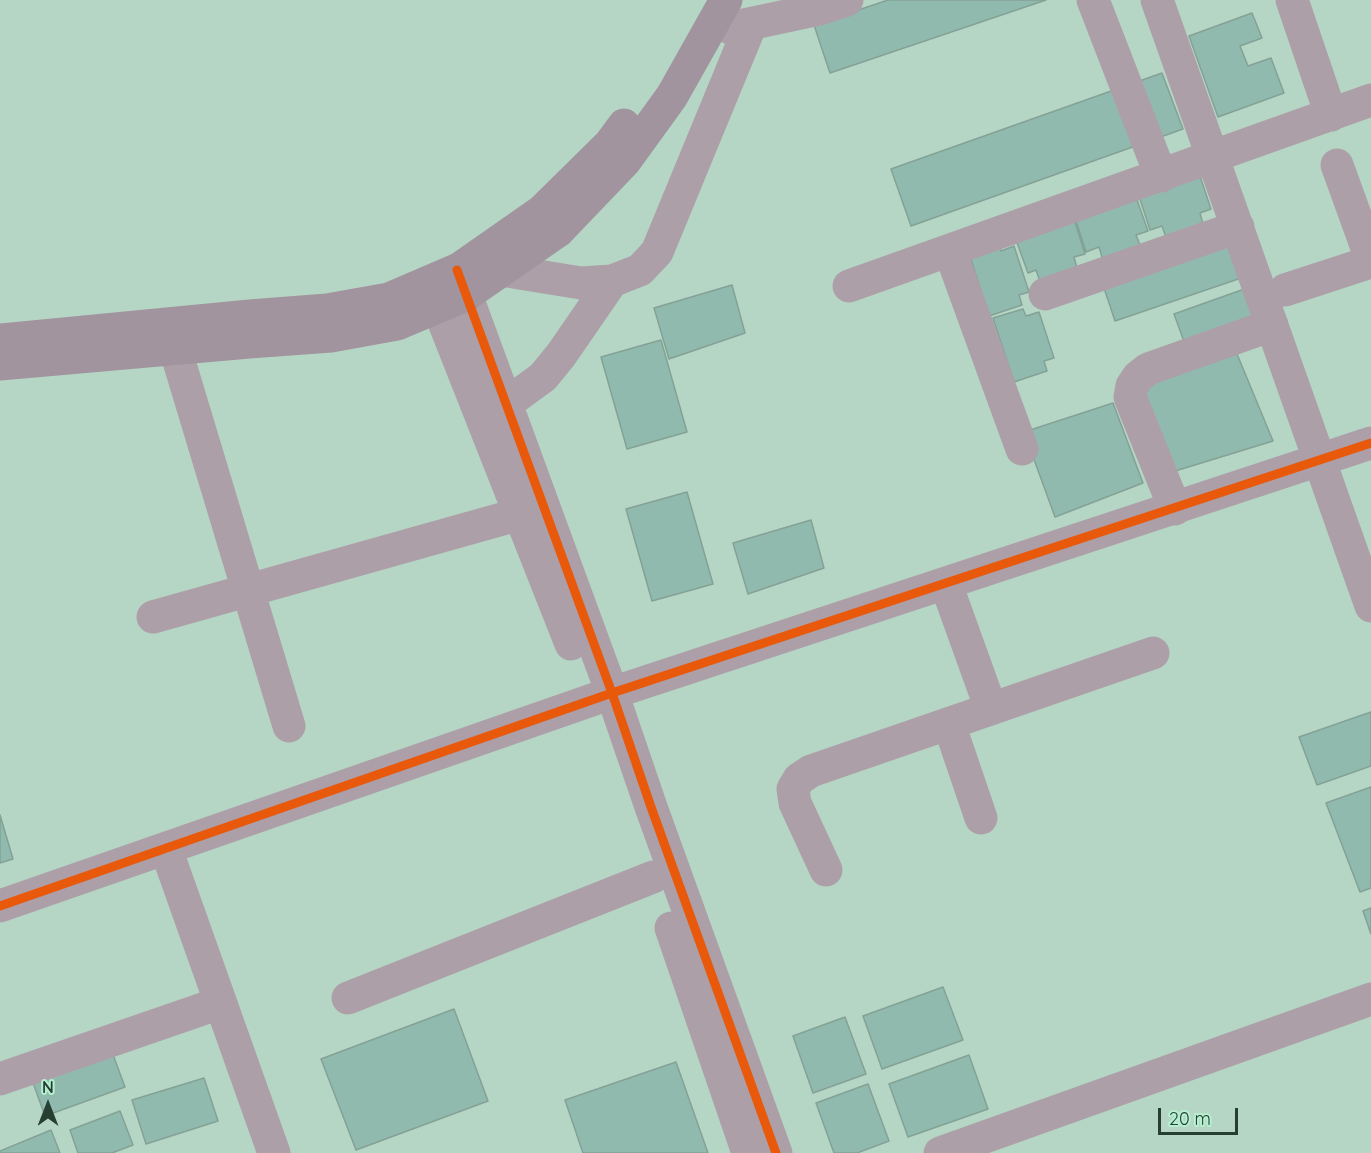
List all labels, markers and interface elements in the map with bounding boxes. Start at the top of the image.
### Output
north arrow [18,1075,78,1135]
text: N [42,1077,54,1097]
scale bar [1161,1096,1240,1134]
text: 20 m [1169,1107,1211,1130]

